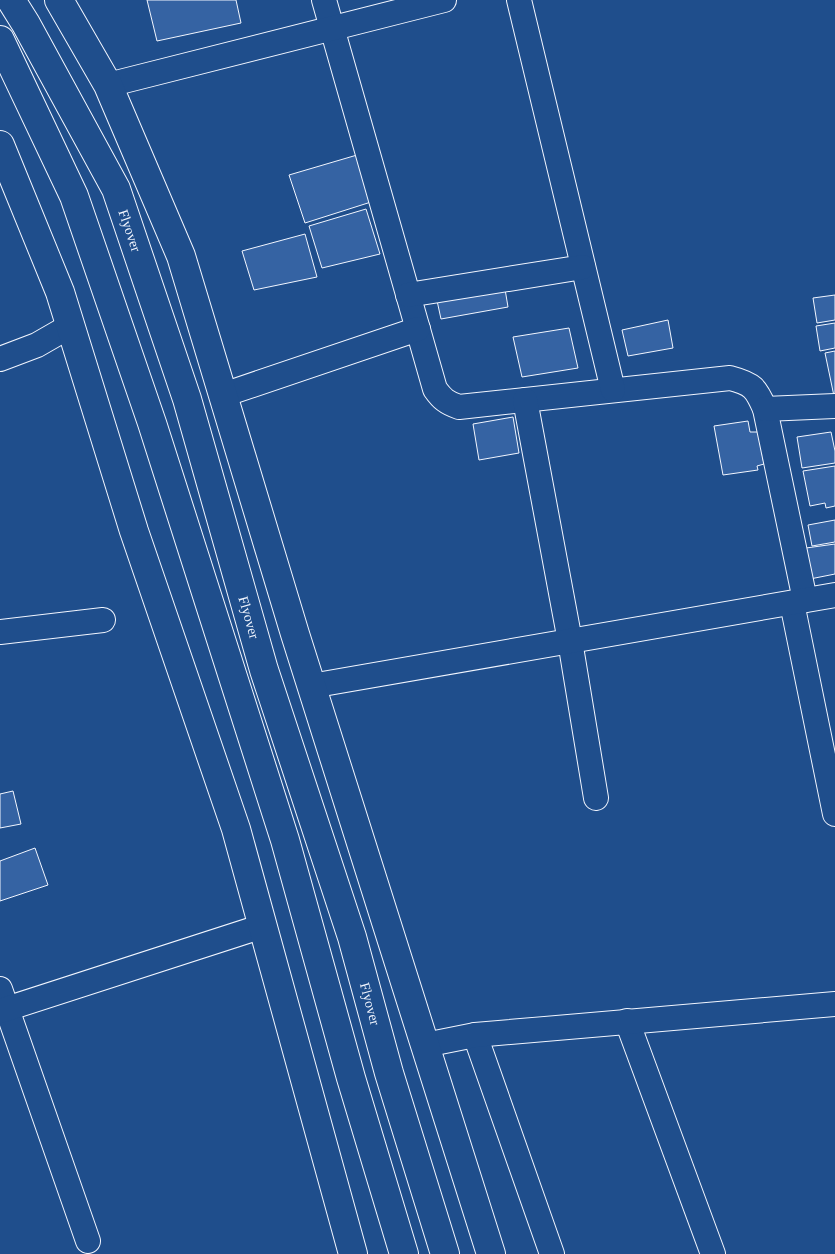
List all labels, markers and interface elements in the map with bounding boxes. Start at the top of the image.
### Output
street label: Flyover [115,208,144,254]
street label: Flyover [235,595,262,641]
street label: Flyover [357,981,383,1027]

